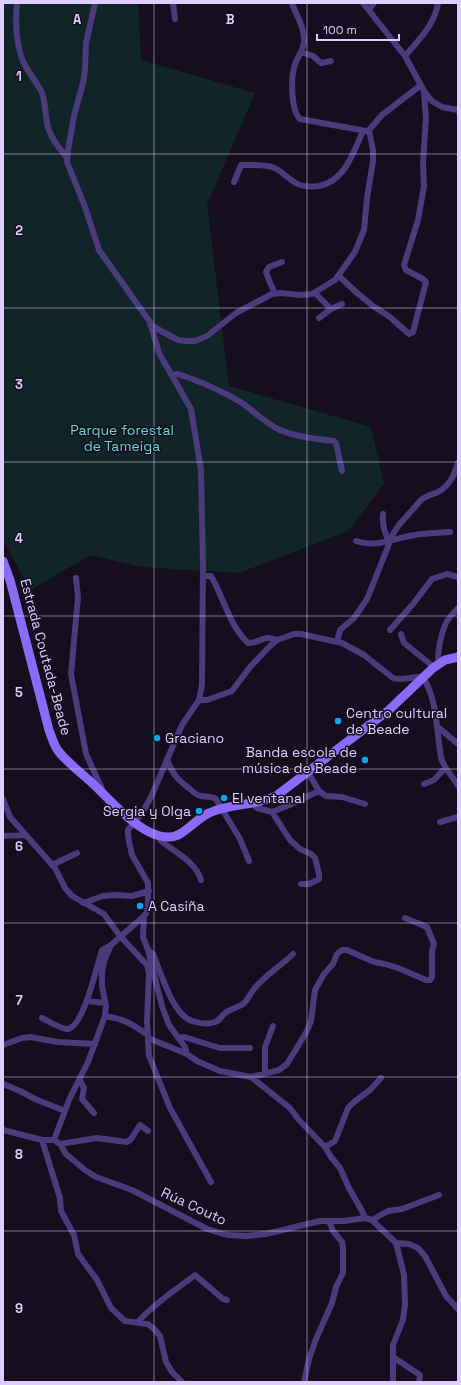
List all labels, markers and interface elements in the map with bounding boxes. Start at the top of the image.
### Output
text: A [73,11,82,28]
text: B [226,11,235,28]
scale bar [317,16,399,42]
text: 100 m [323,22,357,38]
text: 1 [16,68,22,85]
text: 2 [15,222,23,239]
text: 3 [15,376,23,393]
park label: Parque forestal de Tameiga [70,421,174,455]
text: 4 [15,530,23,547]
street label: Estrada Coutada-Beade [16,577,76,737]
text: 5 [15,684,23,701]
place label: Centro cultural de Beade [346,704,447,738]
marker: Centro cultural de Beade [333,716,343,726]
place label: Graciano [165,729,224,747]
marker: Graciano [152,733,162,743]
place label: Banda escola de música de Beade [242,743,357,777]
marker: Banda escola de música de Beade [360,755,370,765]
place label: El ventanal [232,789,305,807]
marker: El ventanal [219,793,229,803]
place label: Sergia y Olga [103,802,191,820]
marker: Sergia y Olga [194,806,204,816]
text: 6 [15,838,23,855]
place label: A Casiña [148,897,205,915]
marker: A Casiña [135,901,145,911]
text: 7 [15,992,23,1009]
text: 8 [15,1146,23,1163]
street label: Rúa Couto [158,1183,230,1229]
text: 9 [15,1300,23,1317]

